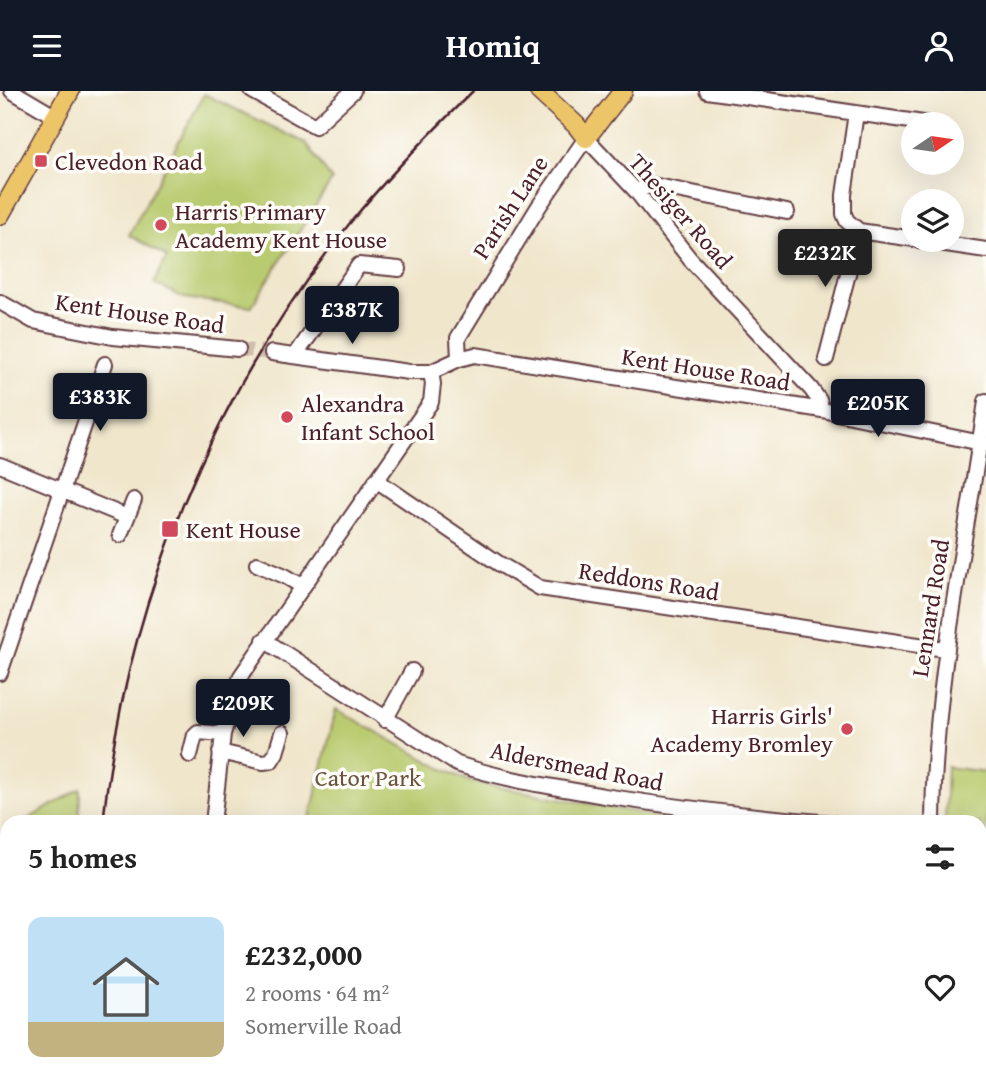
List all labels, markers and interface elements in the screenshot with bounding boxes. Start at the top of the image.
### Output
text: Homiq [446,22,540,69]
icon: menu [28,27,66,65]
icon: person [920,27,958,65]
north arrow [901,112,964,175]
map controls [901,112,964,252]
place label: Clevedon Road [55,144,203,179]
street label: Thesiger Road [621,146,741,277]
street label: Parish Lane [463,148,557,266]
marker: Clevedon Road [33,153,49,169]
button: layers [901,189,964,252]
place label: Harris Primary Academy Kent House [175,194,387,257]
marker: Harris Primary Academy Kent House [153,217,169,233]
pin: £232K [776,229,874,289]
text: £232K [794,235,856,268]
street label: Kent House Road [53,284,227,342]
pin: £387K [303,287,401,346]
text: £387K [321,292,383,325]
street label: Kent House Road [619,338,793,400]
pin: £383K [51,373,149,433]
text: £383K [69,379,131,412]
pin: £205K [829,379,927,439]
text: £205K [847,385,909,418]
place label: Alexandra Infant School [301,386,435,449]
marker: Alexandra Infant School [279,409,295,425]
place label: Kent House [186,512,301,547]
marker: Kent House [160,519,180,539]
street label: Lennard Road [902,536,958,679]
street label: Reddons Road [576,553,722,609]
pin: £209K [194,679,292,739]
text: £209K [212,685,274,718]
place label: Harris Girls' Academy Bromley [651,698,833,761]
marker: Harris Girls' Academy Bromley [839,721,855,737]
street label: Aldersmead Road [488,732,667,800]
park label: Cator Park [315,760,422,795]
text: 5 homes [28,835,137,879]
icon: filters [921,838,959,876]
text: £232,000 [245,932,362,976]
icon: home [84,945,168,1029]
icon: heart [921,968,959,1006]
text: 2 rooms · 64 m² [245,976,389,1009]
text: Somerville Road [245,1009,402,1042]

